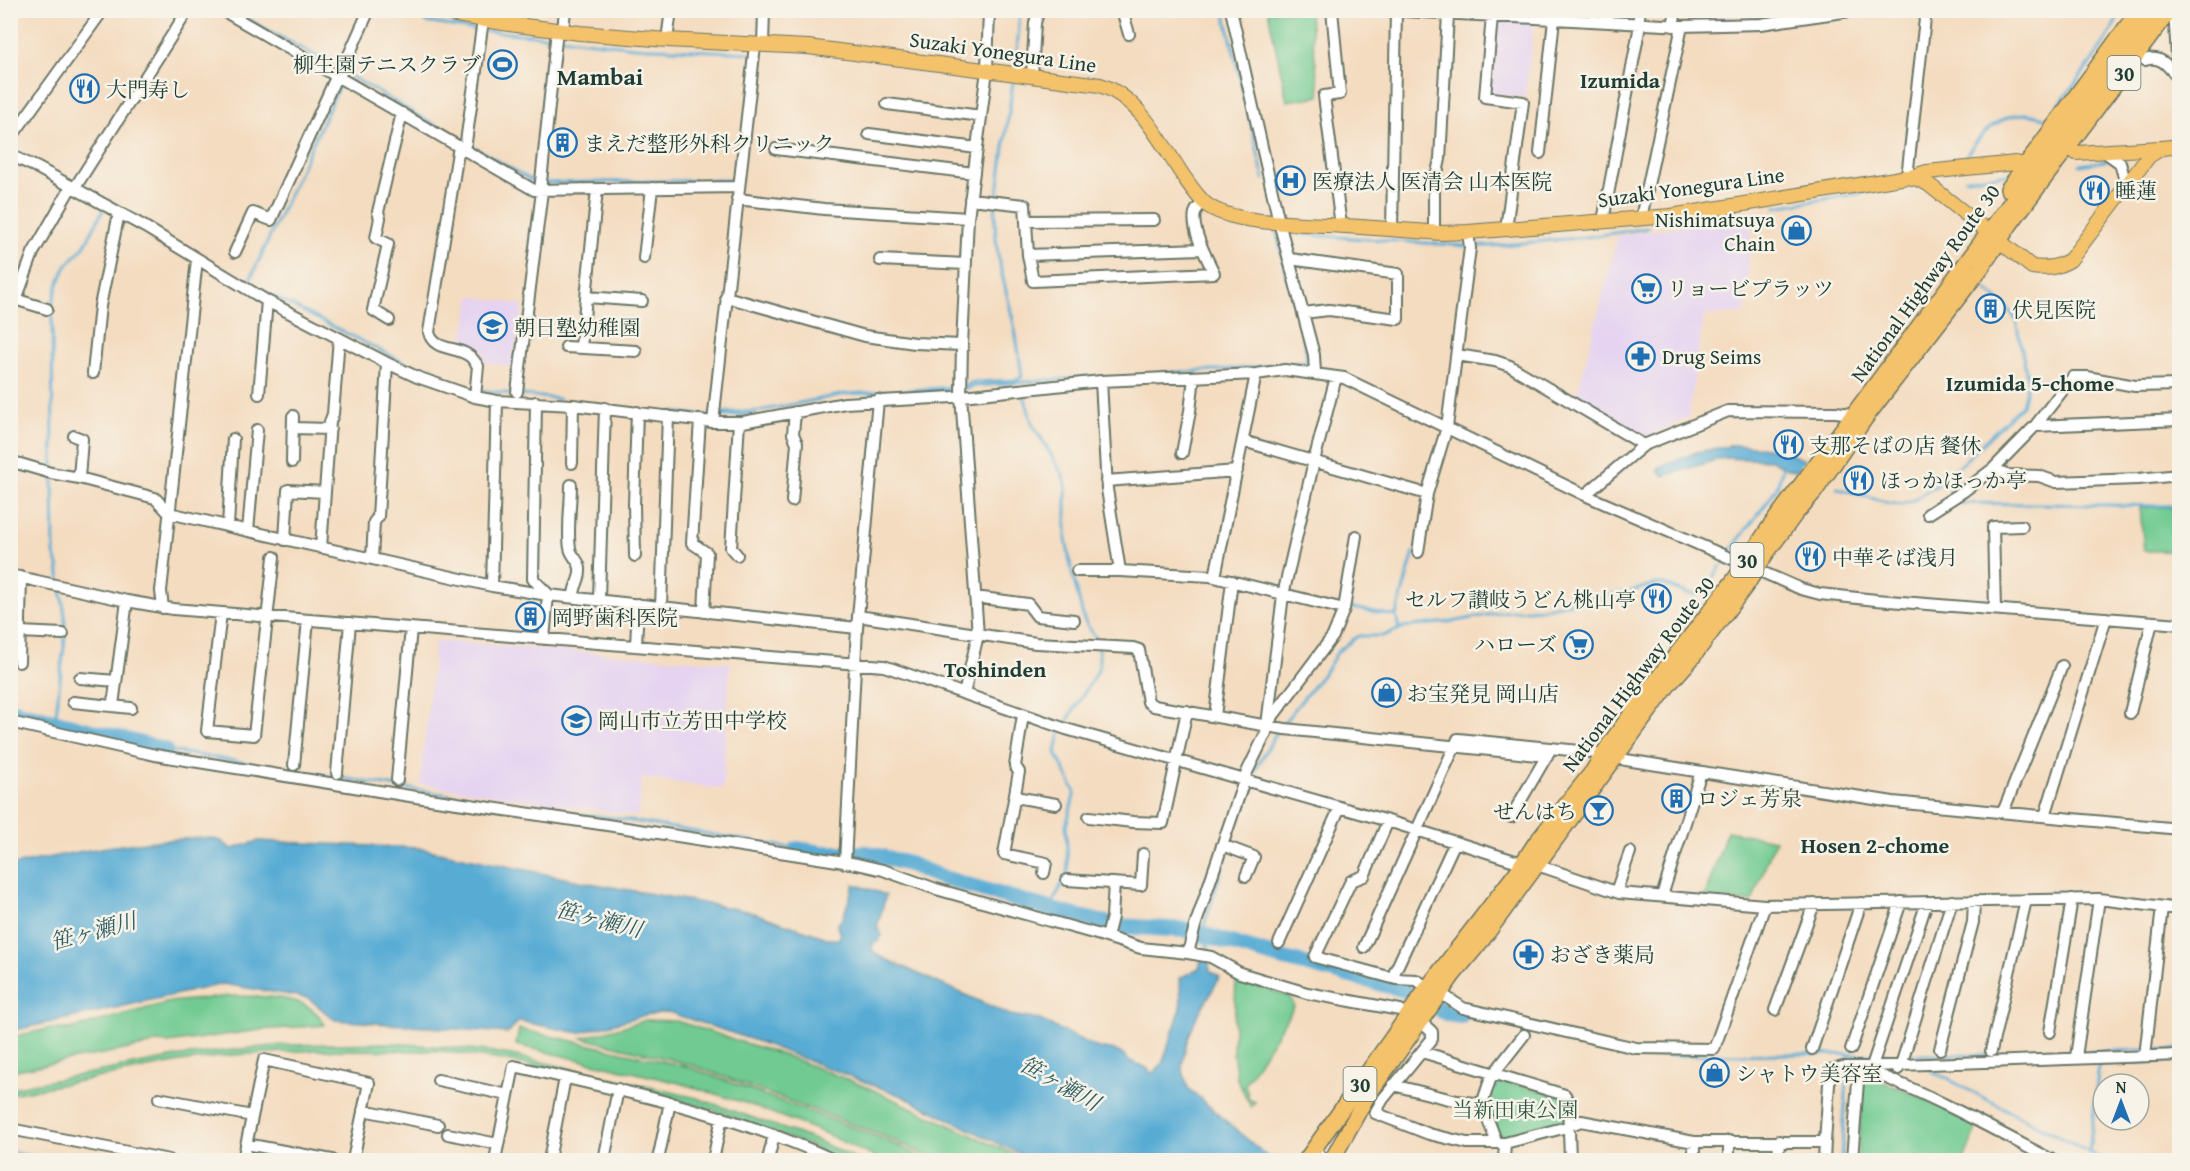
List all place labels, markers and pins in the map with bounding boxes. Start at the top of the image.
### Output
sports icon: 柳生園テニスクラブ [486,48,518,80]
place label: 柳生園テニスクラブ [293,49,481,80]
restaurant icon: 大門寿し [69,73,101,105]
place label: 大門寿し [106,74,190,105]
building icon: まえだ整形外科クリニック [547,127,579,159]
place label: まえだ整形外科クリニック [584,128,835,159]
hospital icon: 医療法人 医清会 山本医院 [1275,165,1307,197]
place label: 医療法人 医清会 山本医院 [1312,166,1552,197]
restaurant icon: 睡蓮 [2078,174,2110,206]
place label: 睡蓮 [2115,175,2157,206]
place label: Nishimatsuya Chain [1655,204,1775,259]
shop icon: Nishimatsuya Chain [1780,215,1812,247]
supermarket icon: リョービプラッツ [1630,272,1662,304]
place label: リョービプラッツ [1667,273,1834,304]
building icon: 伏見医院 [1975,293,2007,325]
place label: 伏見医院 [2012,294,2096,325]
school or university icon: 朝日塾幼稚園 [477,311,509,343]
place label: 朝日塾幼稚園 [514,312,640,343]
pharmacy icon: Drug Seims [1625,340,1657,372]
place label: Drug Seims [1662,341,1761,372]
restaurant icon: 支那そばの店 餐休 [1772,429,1804,461]
place label: 支那そばの店 餐休 [1809,430,1982,461]
restaurant icon: ほっかほっか亭 [1843,464,1875,496]
place label: ほっかほっか亭 [1880,465,2027,496]
restaurant icon: 中華そば浅月 [1795,541,1827,573]
place label: 中華そば浅月 [1832,542,1958,573]
restaurant icon: セルフ讃岐うどん桃山亭 [1641,583,1673,615]
place label: セルフ讃岐うどん桃山亭 [1405,584,1636,615]
building icon: 岡野歯科医院 [515,601,547,633]
place label: 岡野歯科医院 [552,602,678,633]
supermarket icon: ハローズ [1562,628,1594,660]
place label: ハローズ [1474,629,1557,660]
shop icon: お宝発見 岡山店 [1370,677,1402,709]
place label: お宝発見 岡山店 [1407,678,1559,709]
school or university icon: 岡山市立芳田中学校 [561,704,593,736]
place label: 岡山市立芳田中学校 [598,705,787,736]
building icon: ロジェ芳泉 [1660,782,1692,814]
place label: ロジェ芳泉 [1697,783,1802,814]
bar icon: せんはち [1582,795,1614,827]
place label: せんはち [1493,796,1577,827]
pharmacy icon: おざき薬局 [1513,938,1545,970]
place label: おざき薬局 [1550,939,1655,970]
shop icon: シャトウ美容室 [1699,1057,1731,1089]
place label: シャトウ美容室 [1736,1058,1883,1089]

